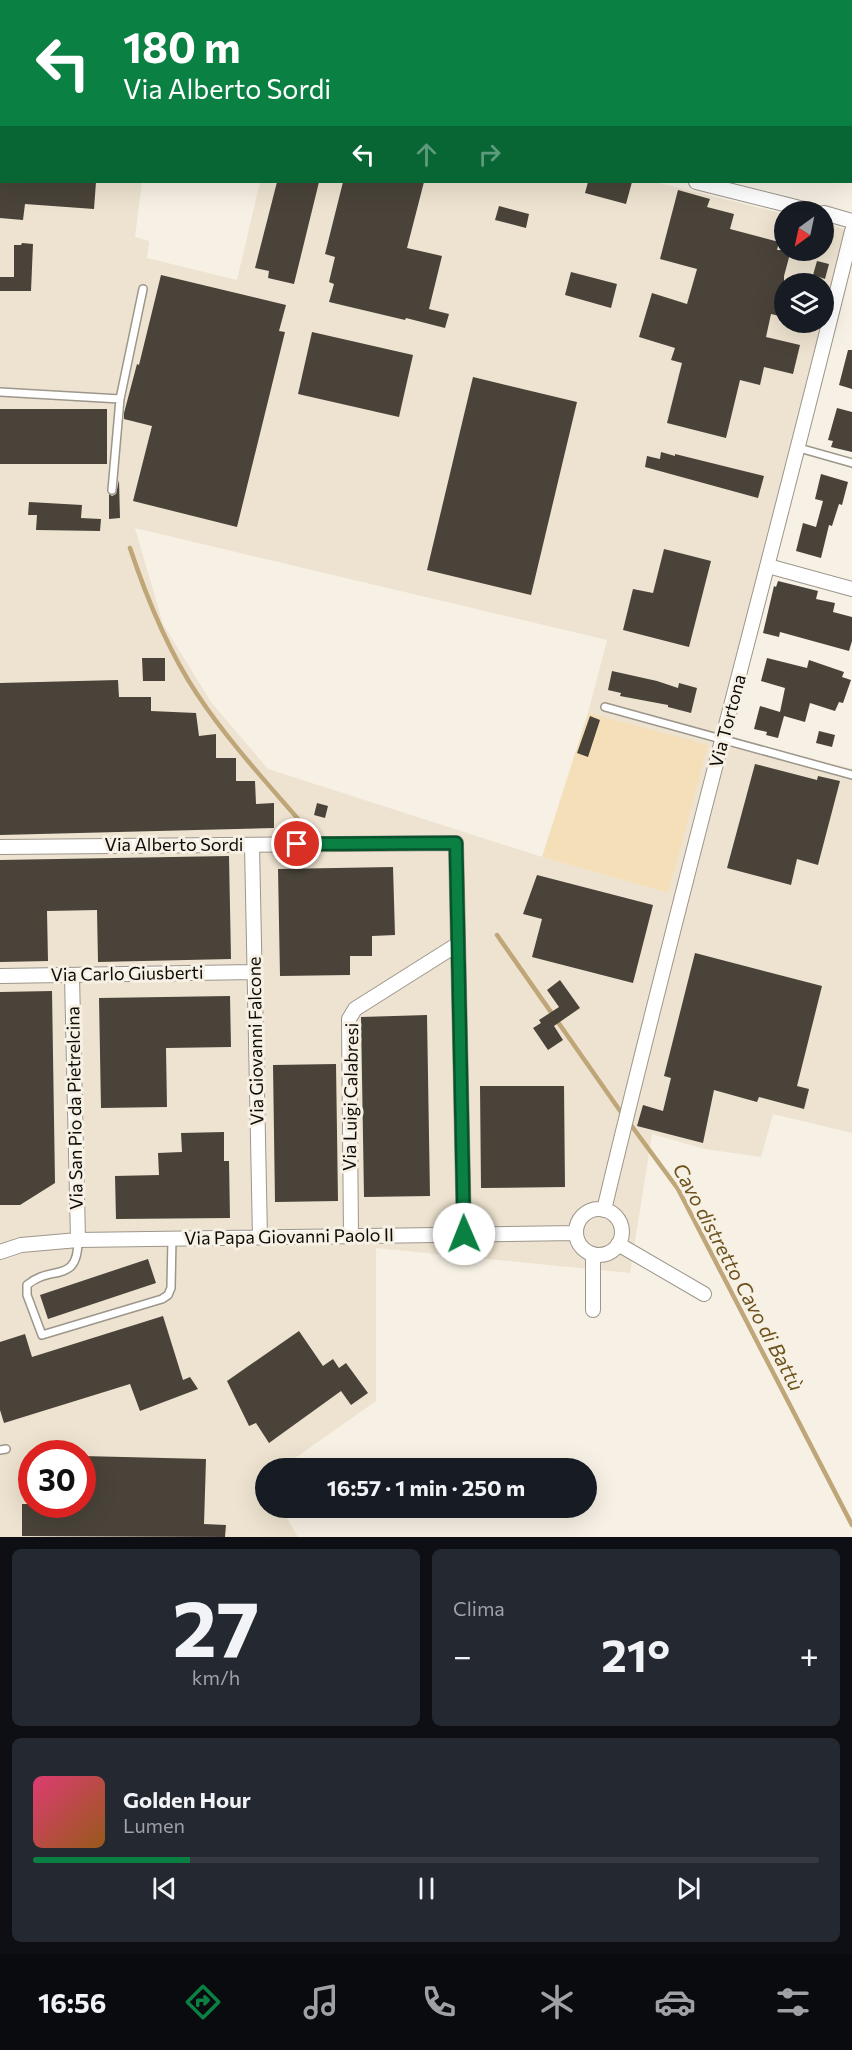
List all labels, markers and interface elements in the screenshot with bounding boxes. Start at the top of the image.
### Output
text: 180 m [123,20,241,72]
icon: left [24,24,102,102]
text: Via Alberto Sordi [123,72,331,105]
icon: left [347,138,380,171]
icon: ahead [410,138,443,171]
icon: right [473,138,506,171]
north arrow [774,201,834,261]
map controls [774,201,834,333]
button: layers [774,273,834,333]
street label: Via Tortona [704,672,750,770]
pin [271,818,322,869]
icon: arrive [280,827,313,860]
street label: Via Alberto Sordi [105,833,243,855]
street label: Via Giovanni Falcone [243,956,267,1126]
street label: Via Carlo Giusberti [50,961,204,985]
street label: Via San Pio da Pietrelcina [61,1006,87,1210]
street label: Via Luigi Calabresi [338,1023,362,1171]
water label: Cavo distretto Cavo di Battù [669,1158,809,1395]
position arrow [432,1202,496,1266]
street label: Via Papa Giovanni Paolo II [184,1223,394,1249]
speed limit sign: 30 [18,1440,96,1518]
text: 16:57 · 1 min · 250 m [327,1474,525,1501]
text: 27 [173,1578,259,1673]
text: Clima [453,1596,505,1620]
text: 21° [601,1626,670,1681]
text: − [453,1634,472,1675]
text: + [800,1634,819,1675]
text: km/h [192,1665,240,1689]
text: Golden Hour [123,1786,251,1813]
text: Lumen [123,1813,185,1837]
icon: previous [148,1872,181,1905]
icon: pause [410,1872,443,1905]
icon: next [672,1872,705,1905]
icon: directions [182,1981,224,2023]
icon: music [300,1981,342,2023]
icon: phone [418,1981,460,2023]
icon: climate [536,1981,578,2023]
icon: car [654,1981,696,2023]
icon: filters [772,1981,814,2023]
text: 16:56 [38,1986,106,2019]

